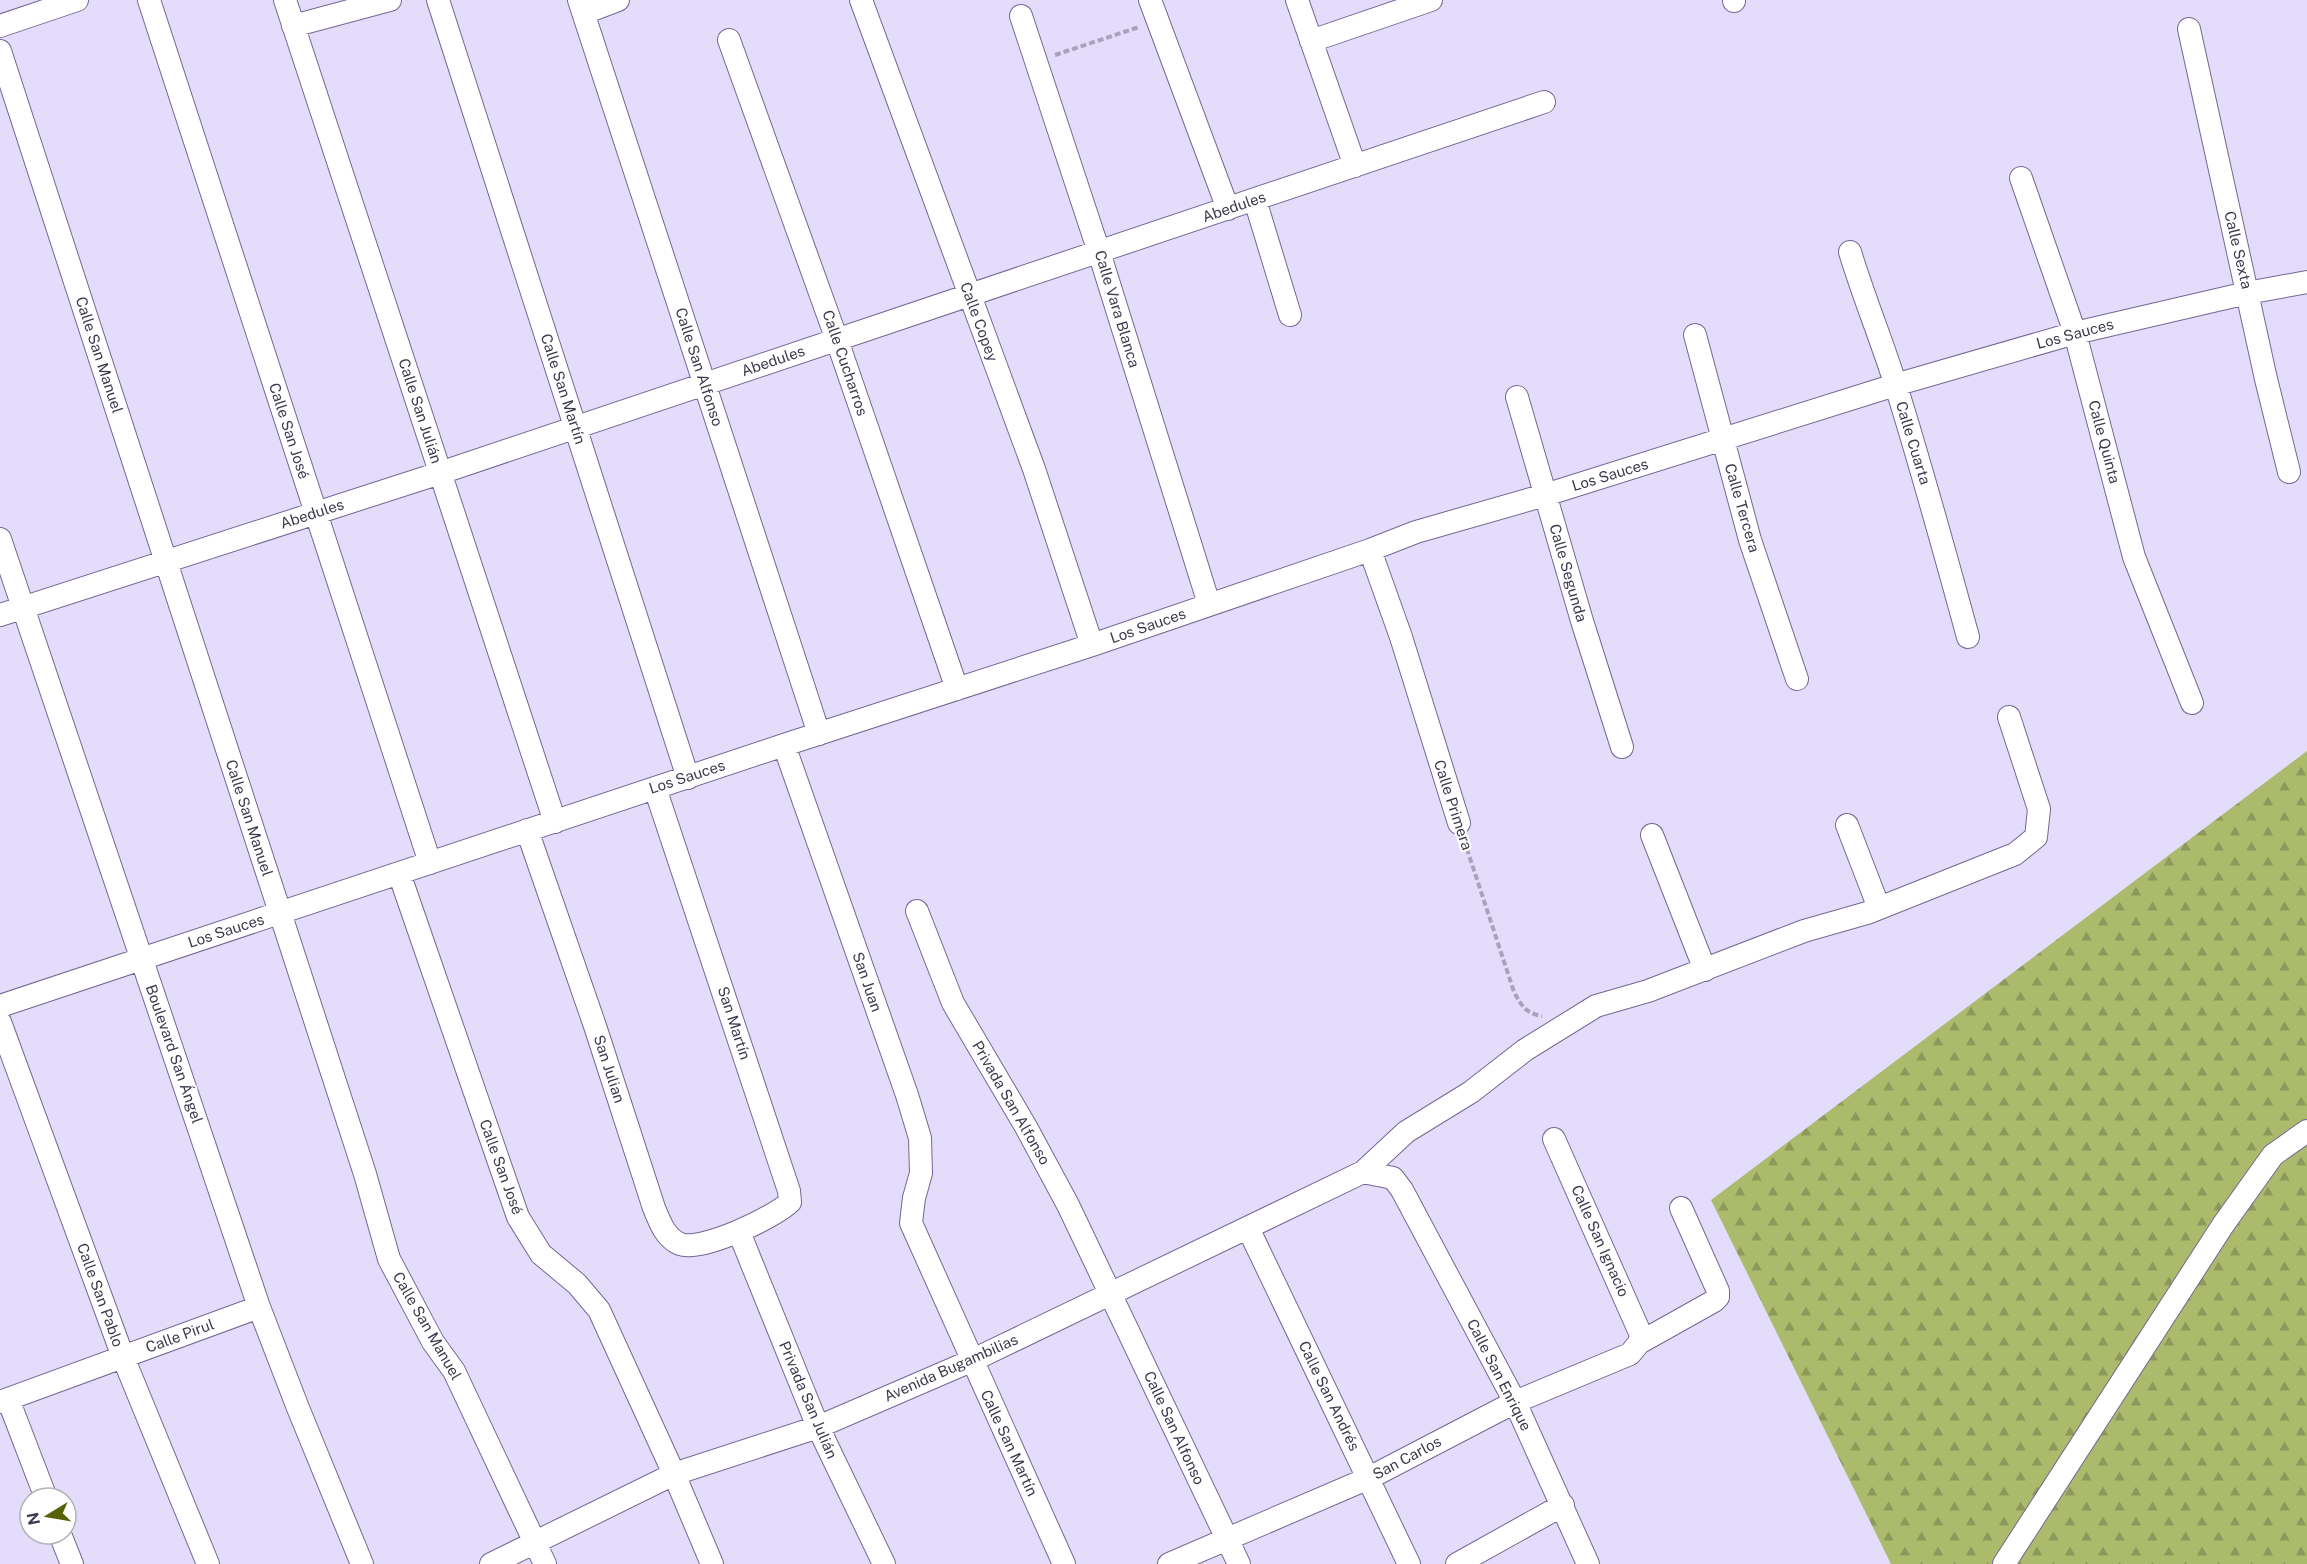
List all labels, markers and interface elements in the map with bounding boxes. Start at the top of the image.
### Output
street label: Abedules [1200,188,1268,225]
street label: Calle Sexta [2221,209,2256,290]
street label: Calle Vara Blanca [1092,248,1143,370]
street label: Calle Copey [957,280,1002,364]
street label: Calle San Manuel [73,294,126,415]
street label: Calle San Alfonso [672,306,727,428]
street label: Calle Cucharros [819,308,872,418]
street label: Los Sauces [2034,315,2115,352]
street label: Calle San Martín [538,332,589,446]
street label: Abedules [739,342,807,379]
street label: Calle San Julián [395,356,445,466]
street label: Calle San José [266,381,313,481]
street label: Calle Quinta [2085,398,2124,485]
street label: Calle Cuarta [1893,399,1934,487]
street label: Los Sauces [1570,455,1650,494]
street label: Calle Tercera [1722,461,1763,554]
street label: Abedules [278,495,346,532]
street label: Calle Segunda [1546,522,1591,624]
street label: Los Sauces [1108,605,1188,646]
street label: Los Sauces [647,756,727,797]
street label: Calle San Manuel [223,757,276,878]
street label: Calle Primera [1431,758,1476,852]
street label: Los Sauces [186,910,266,951]
street label: San Juan [849,950,886,1014]
street label: Boulevard San Ángel [143,982,206,1126]
street label: San Martín [715,984,754,1062]
street label: San Julian [591,1033,628,1105]
street label: Privada San Alfonso [969,1038,1054,1168]
street label: Calle San José [476,1117,527,1217]
street label: Calle San Ignacio [1568,1182,1633,1299]
street label: Calle San Pablo [74,1241,127,1349]
street label: Calle San Manuel [390,1269,465,1383]
street label: Calle Pirul [143,1315,216,1356]
street label: Calle San Enrique [1464,1316,1535,1433]
street label: Avenida Bugambilias [881,1330,1020,1405]
street label: Privada San Julián [776,1338,841,1461]
street label: Calle San Andrés [1296,1338,1363,1453]
street label: Calle San Alfonso [1141,1368,1208,1487]
street label: Calle San Martín [977,1387,1041,1499]
street label: San Carlos [1370,1432,1444,1483]
north arrow [18,1486,78,1546]
text: N [23,1511,44,1527]

